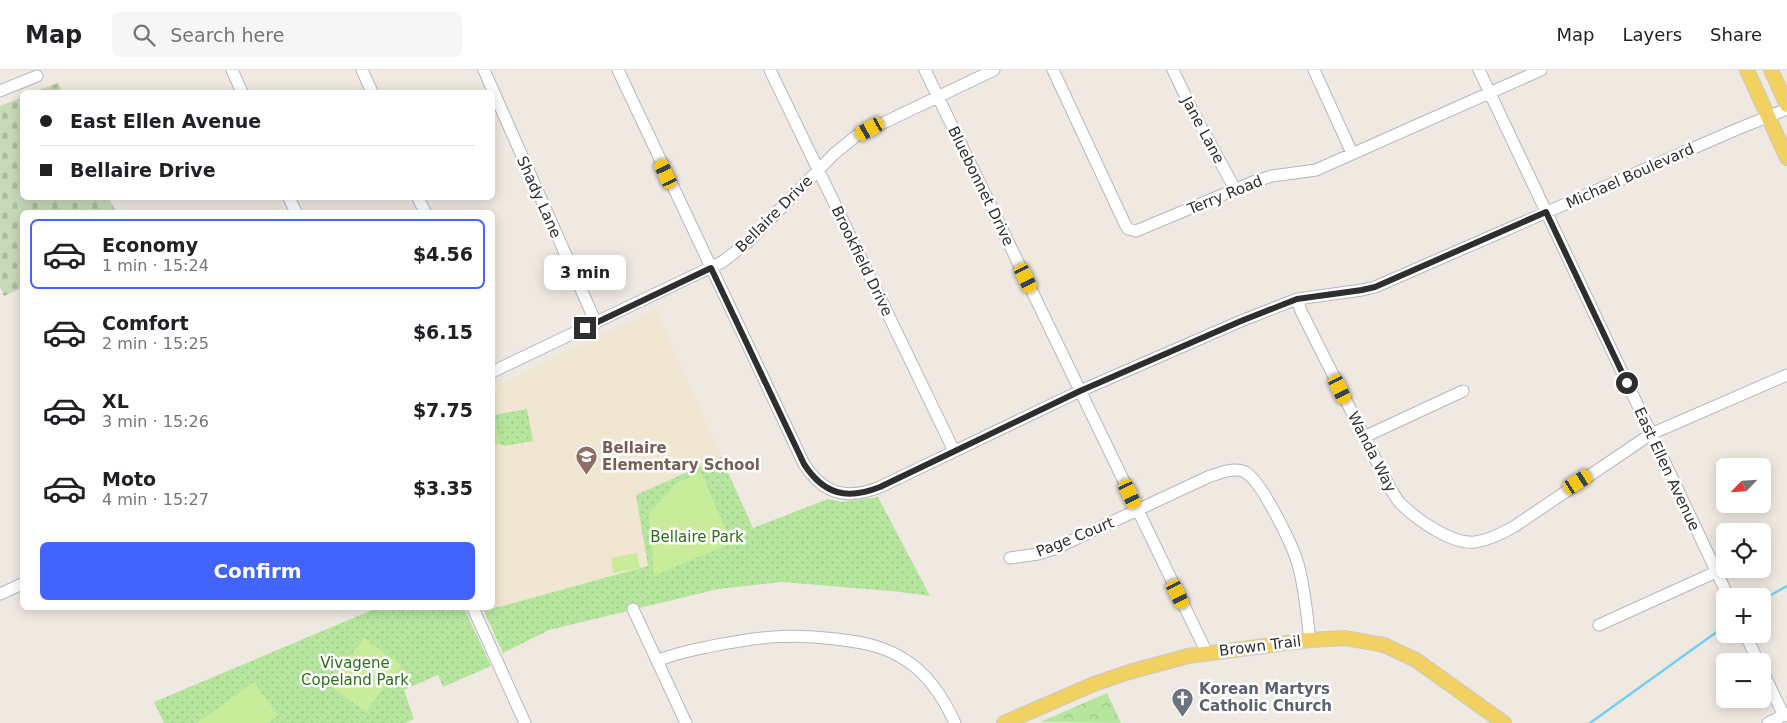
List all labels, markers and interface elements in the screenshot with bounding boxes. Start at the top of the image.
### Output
search box [112,12,462,57]
text: Map [25,21,82,49]
icon: search [130,21,158,49]
text: Search here [170,24,284,46]
text: Map [1556,24,1594,45]
text: Layers [1622,24,1682,45]
text: Share [1710,24,1762,45]
street label: Jane Lane [1177,92,1228,167]
text: East Ellen Avenue [70,110,261,132]
car [853,115,886,143]
street label: Bluebonnet Drive [944,123,1018,249]
street label: Michael Boulevard [1563,140,1697,212]
street label: Shady Lane [513,153,565,241]
car [652,157,679,191]
text: Bellaire Drive [70,159,216,181]
street label: Bellaire Drive [732,172,816,256]
street label: Terry Road [1184,172,1265,219]
street label: Brookfield Drive [828,203,896,319]
icon: car [42,232,87,277]
text: Economy [102,234,198,256]
text: $4.56 [413,243,473,265]
text: 1 min · 15:24 [102,256,209,275]
callout: 3 min [544,256,626,290]
car [1012,261,1039,295]
text: 3 min [560,263,610,282]
icon: car [42,310,87,355]
text: Comfort [102,312,189,334]
route end [574,317,596,339]
text: $6.15 [413,321,473,343]
text: 2 min · 15:25 [102,334,209,353]
car [1326,372,1353,406]
route start [1616,372,1638,394]
icon: car [42,388,87,433]
text: XL [102,390,129,412]
text: $7.75 [413,399,473,421]
street label: East Ellen Avenue [1630,404,1704,534]
street label: Wanda Way [1344,409,1400,495]
text: 3 min · 15:26 [102,412,209,431]
place label: Bellaire Elementary School [602,439,760,474]
school or university icon: Bellaire Elementary School [574,445,598,476]
north arrow [1716,458,1771,512]
map controls [1716,458,1771,708]
icon: car [42,466,87,511]
text: Moto [102,468,156,490]
car [1561,468,1594,496]
text: $3.35 [413,477,473,499]
car [1116,477,1143,511]
text: 4 min · 15:27 [102,490,209,509]
street label: Page Court [1033,513,1117,561]
button: locate [1716,523,1771,578]
park label: Bellaire Park [650,528,744,546]
button: Confirm [40,542,475,600]
car [1164,577,1191,611]
button: + [1716,588,1771,643]
street label: Brown Trail [1218,632,1302,660]
button: − [1716,653,1771,708]
park label: Vivagene Copeland Park [301,654,409,689]
place label: Korean Martyrs Catholic Church [1199,680,1332,715]
church icon: Korean Martyrs Catholic Church [1171,686,1195,717]

